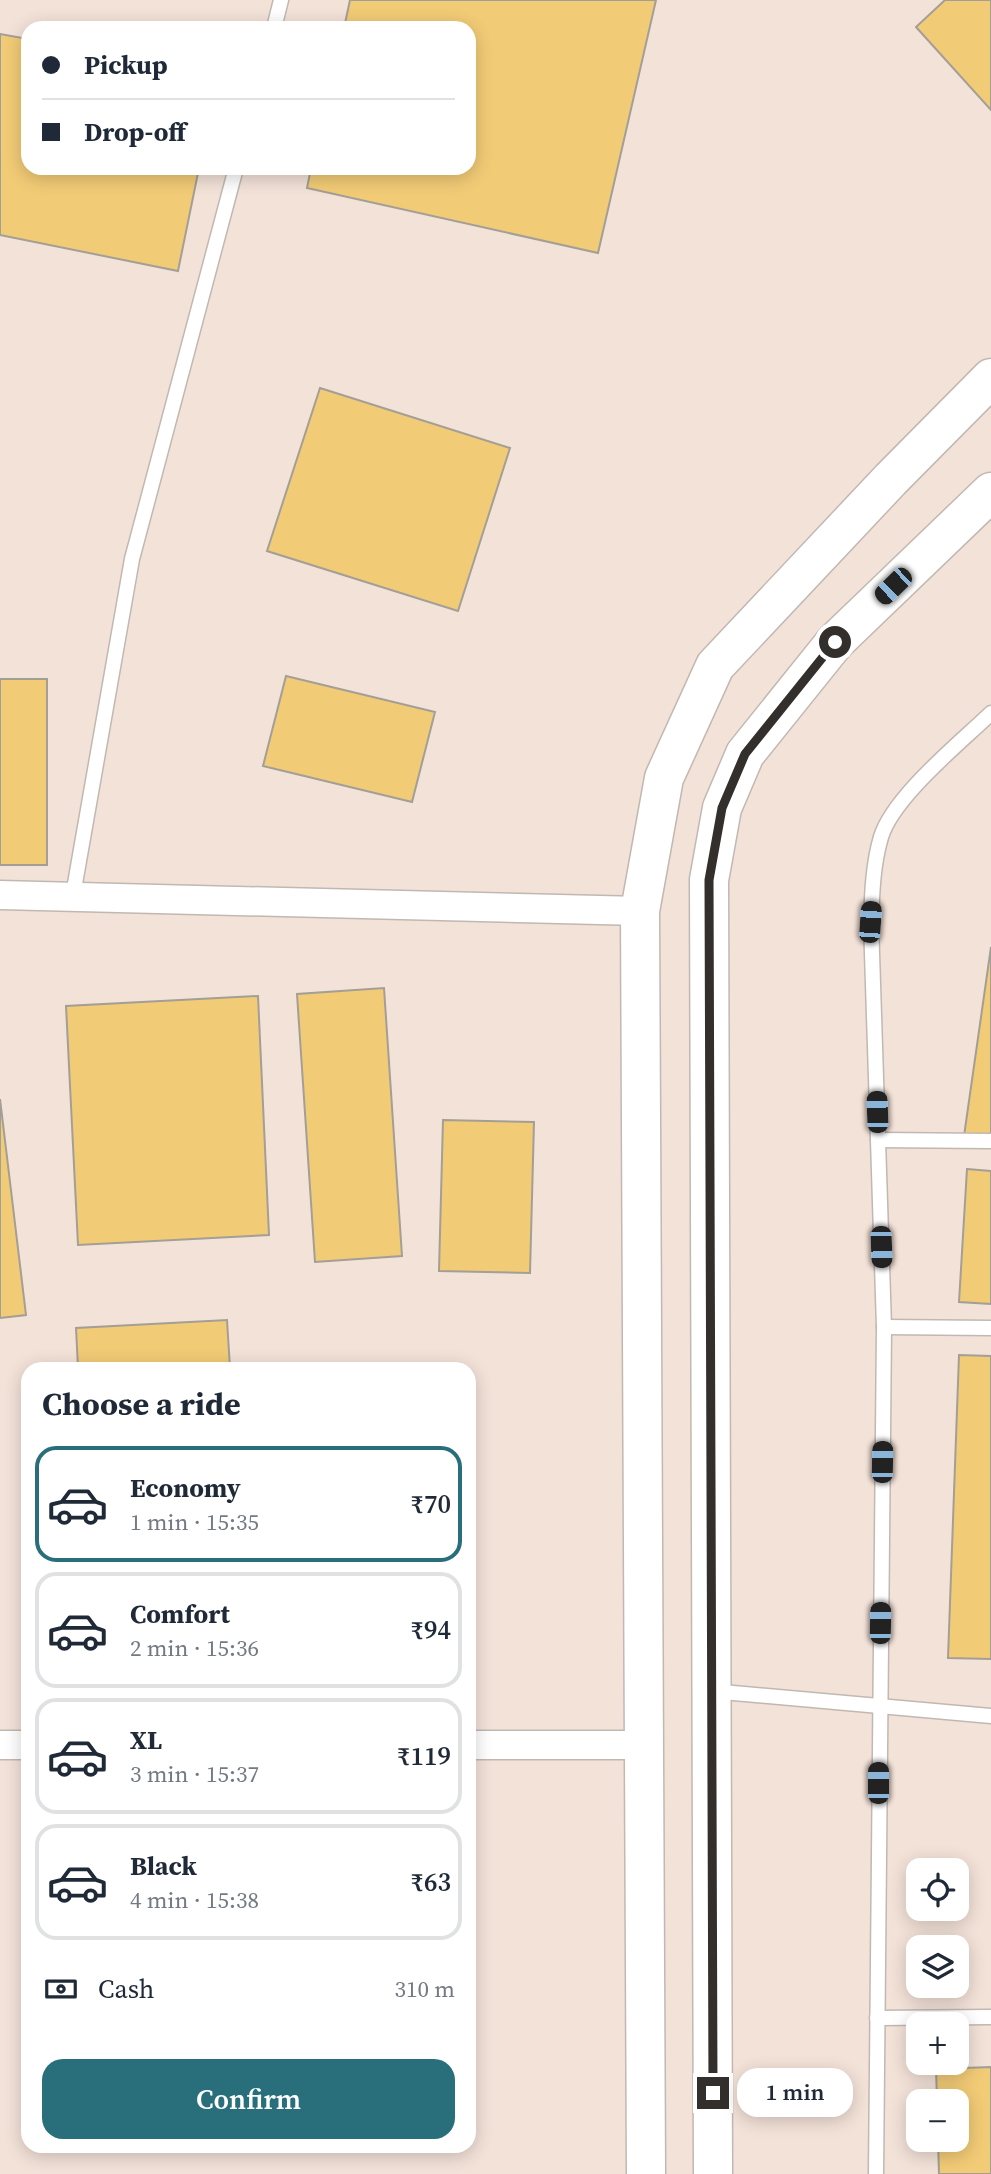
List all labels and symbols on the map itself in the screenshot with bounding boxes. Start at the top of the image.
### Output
car [871,564,916,608]
route start [819,626,851,658]
car [859,900,882,944]
car [866,1091,889,1133]
car [870,1226,893,1268]
car [872,1441,893,1483]
car [870,1602,891,1644]
car [868,1762,889,1804]
callout: 1 min [738,2068,853,2118]
route end [697,2077,729,2109]

